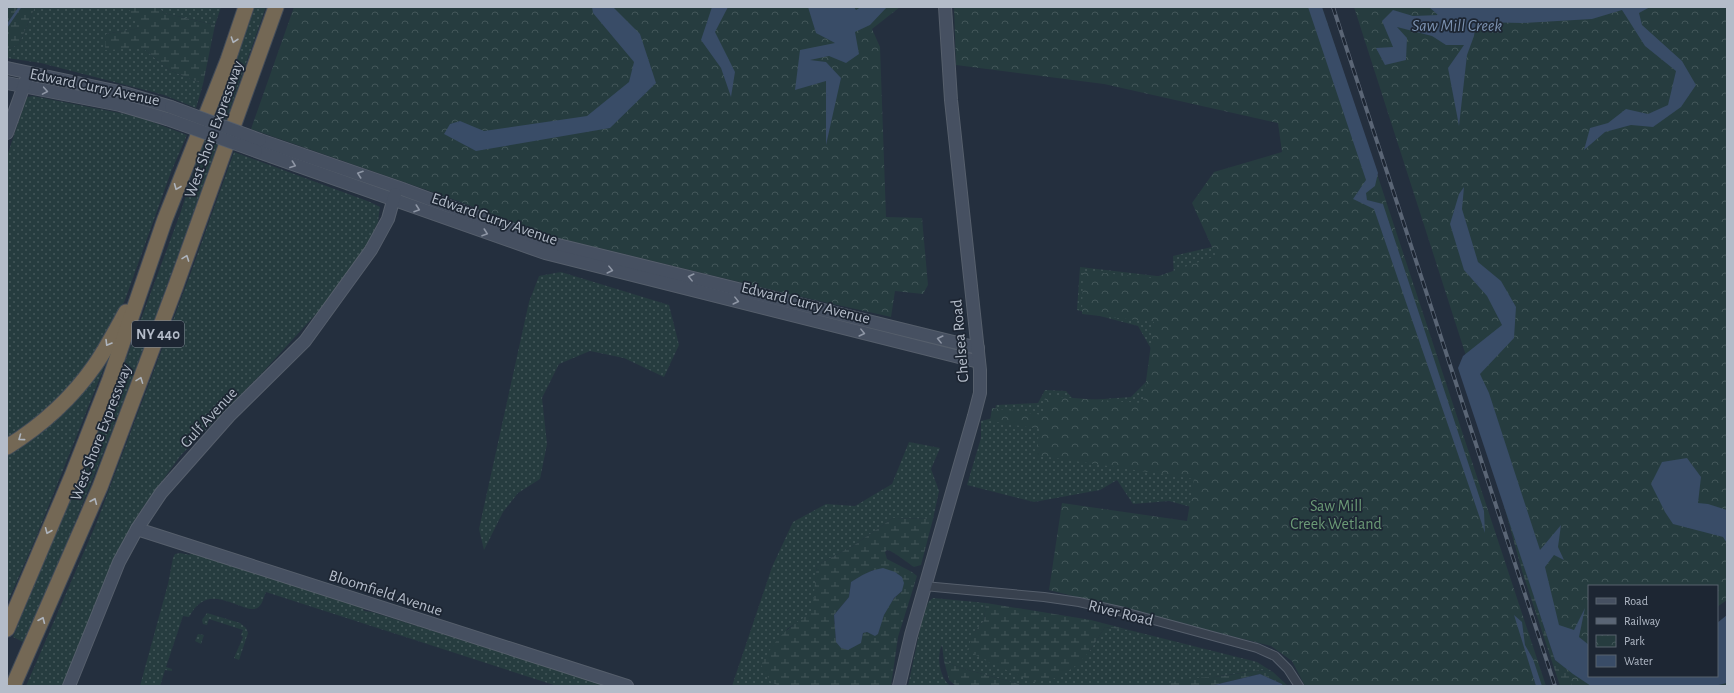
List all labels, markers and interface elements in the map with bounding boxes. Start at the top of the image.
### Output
water label: Saw Mill Creek [1412,17,1502,34]
one-way arrow [231,37,239,44]
street label: West Shore Expressway [182,58,247,200]
street label: Edward Curry Avenue [28,65,161,110]
one-way arrow [42,86,48,94]
one-way arrow [289,160,296,168]
one-way arrow [357,170,364,179]
one-way arrow [174,183,182,191]
street label: Edward Curry Avenue [429,190,560,249]
one-way arrow [413,204,420,212]
one-way arrow [481,228,488,236]
one-way arrow [181,254,190,261]
one-way arrow [606,265,613,273]
one-way arrow [688,274,694,282]
street label: Edward Curry Avenue [739,279,872,328]
one-way arrow [732,296,739,305]
street label: Chelsea Road [948,299,972,383]
road number: NY 440 [132,321,184,347]
one-way arrow [859,328,865,336]
one-way arrow [937,335,944,344]
one-way arrow [105,339,113,346]
street label: West Shore Expressway [68,362,135,503]
one-way arrow [136,376,144,383]
street label: Gulf Avenue [177,385,240,451]
one-way arrow [18,433,25,440]
one-way arrow [89,497,97,504]
park label: Saw Mill Creek Wetland [1290,498,1382,532]
one-way arrow [45,527,53,534]
street label: Bloomfield Avenue [327,567,445,619]
legend [1588,585,1718,677]
text: Road [1624,595,1648,607]
street label: River Road [1087,597,1155,629]
text: Railway [1624,615,1660,628]
one-way arrow [37,617,45,624]
text: Park [1624,635,1645,647]
text: Water [1624,655,1653,667]

